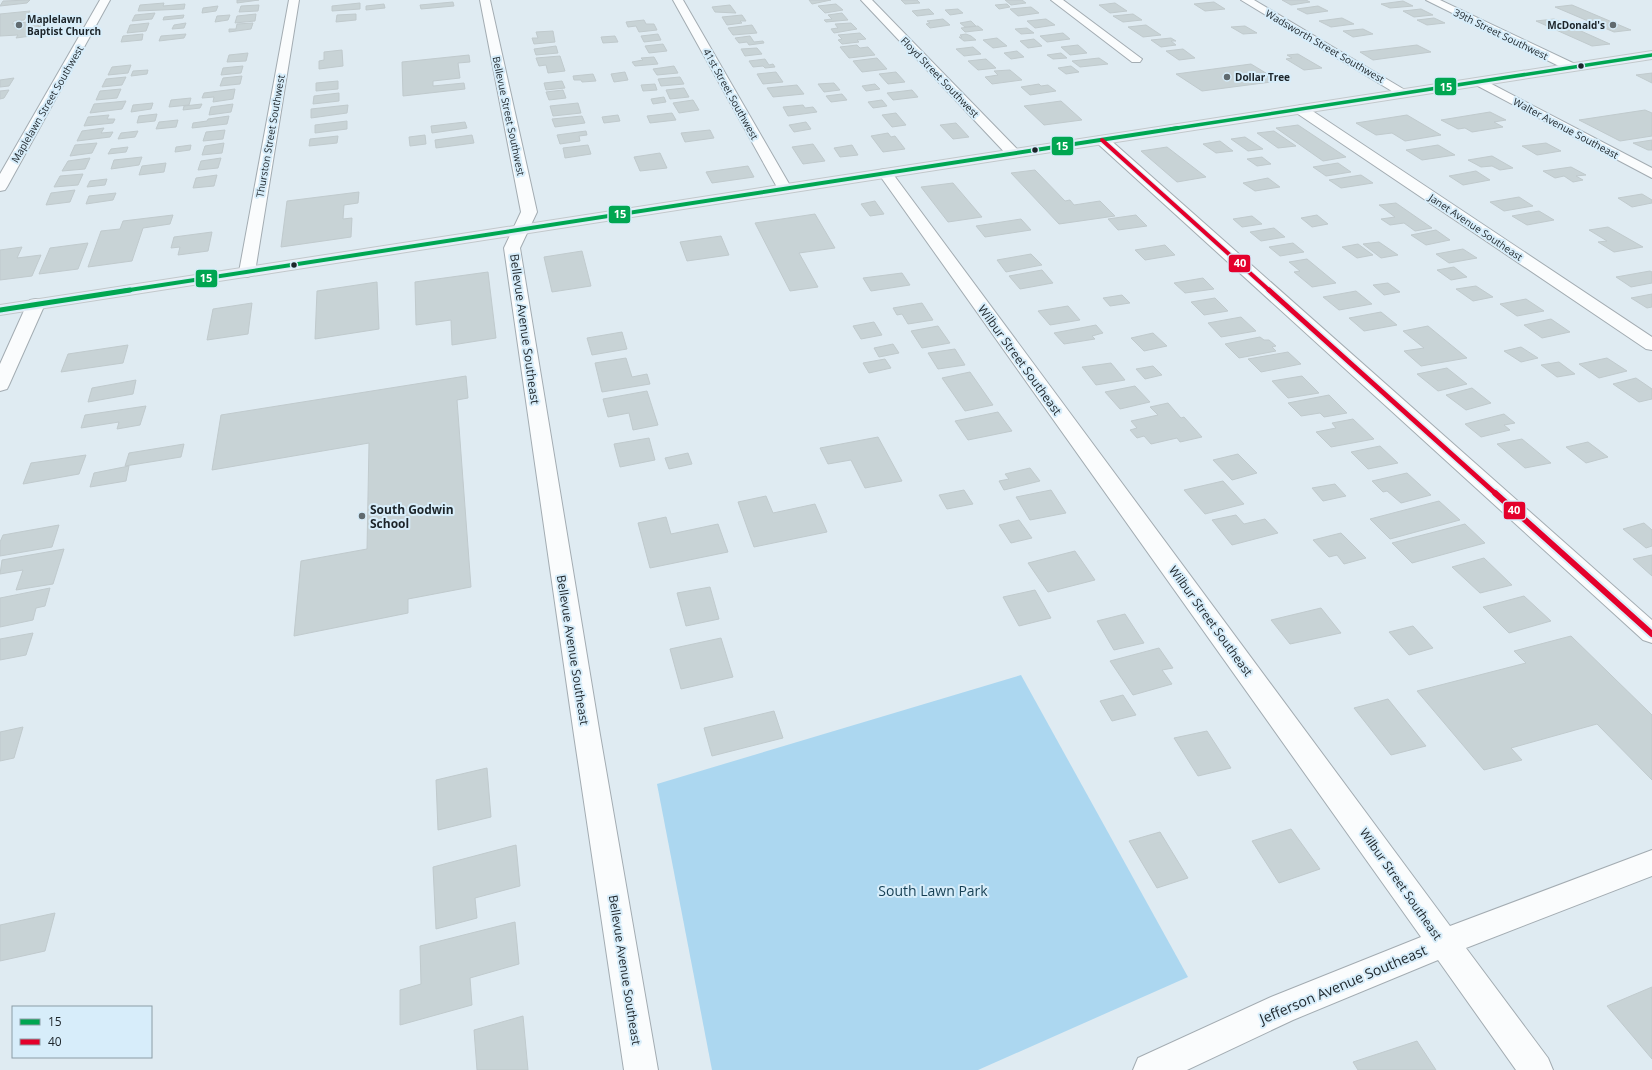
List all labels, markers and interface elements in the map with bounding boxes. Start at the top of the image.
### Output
street label: 39th Street Southwest [1452,5,1551,63]
street label: Wadsworth Street Southwest [1263,6,1387,86]
place label: Maplelawn Baptist Church [27,12,101,38]
place label: McDonald's [1547,18,1605,32]
marker: Maplelawn Baptist Church [14,20,24,30]
marker: McDonald's [1608,20,1618,30]
street label: Floyd Street Southwest [898,34,982,121]
street label: Maplelawn Street Southwest [8,43,87,165]
street label: 41st Street Southwest [700,46,762,142]
street label: Bellevue Street Southwest [490,55,529,177]
unlabelled marker [1576,61,1586,71]
place label: Dollar Tree [1235,70,1290,84]
marker: Dollar Tree [1222,72,1232,82]
street label: Thurston Street Southwest [252,73,288,199]
line badge: 15 [1434,77,1457,96]
text: 15 [1440,79,1452,94]
street label: Walter Avenue Southeast [1511,94,1622,162]
line badge: 15 [1051,136,1074,156]
text: 15 [1056,138,1068,153]
unlabelled marker [1030,145,1040,155]
street label: Janet Avenue Southeast [1425,190,1526,264]
line badge: 15 [608,205,631,224]
text: 15 [614,206,626,221]
street label: Bellevue Avenue Southeast [506,253,544,405]
line badge: 40 [1228,254,1251,273]
text: 40 [1234,255,1246,270]
unlabelled marker [289,260,299,270]
line badge: 15 [195,269,218,288]
text: 15 [200,270,212,285]
street label: Wilbur Street Southeast [974,301,1066,419]
place label: South Godwin School [370,501,454,532]
line badge: 40 [1503,501,1526,520]
text: 40 [1508,502,1520,517]
marker: South Godwin School [357,511,367,521]
street label: Wilbur Street Southeast [1165,562,1257,680]
street label: Bellevue Avenue Southeast [553,574,593,726]
street label: Wilbur Street Southeast [1356,825,1446,943]
park label: South Lawn Park [878,881,988,900]
street label: Bellevue Avenue Southeast [605,894,645,1046]
street label: Jefferson Avenue Southeast [1255,940,1430,1029]
legend [12,1006,152,1058]
text: 15 [48,1013,62,1030]
text: 40 [48,1033,62,1050]

